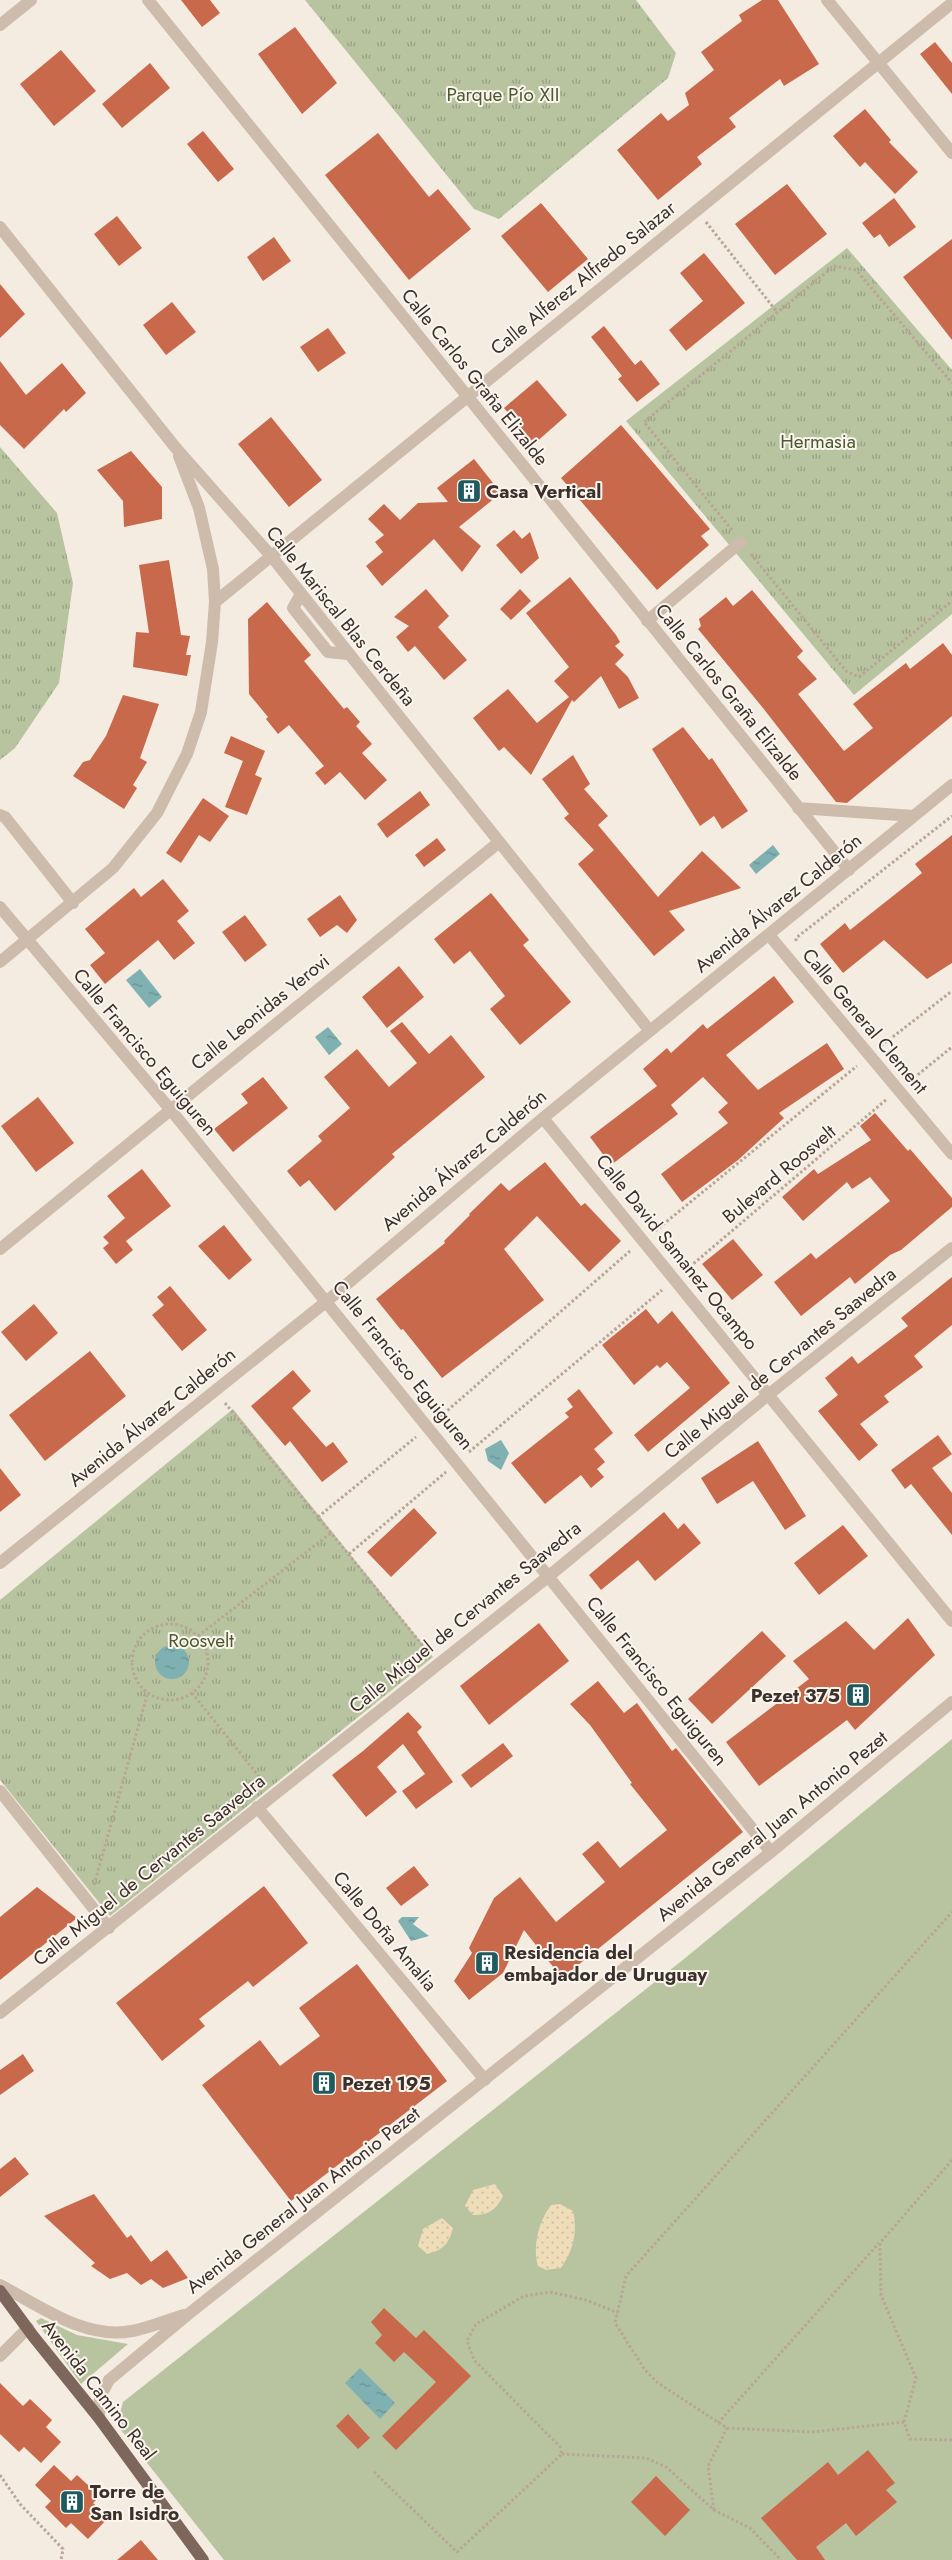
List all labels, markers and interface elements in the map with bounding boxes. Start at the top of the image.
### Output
park label: Parque Pío XII [447,81,559,108]
street label: Calle Alferez Alfredo Salazar [485,194,682,361]
street label: Calle Carlos Graña Elizalde [395,283,555,472]
park label: Hermasia [780,428,856,455]
building icon: Casa Vertical [456,478,482,504]
place label: Casa Vertical [486,478,601,505]
street label: Calle Mariscal Blas Cerdeña [260,520,422,712]
street label: Calle Carlos Graña Elizalde [649,598,809,787]
street label: Avenida Álvarez Calderón [689,827,867,979]
street label: Calle General Clement [796,942,934,1100]
street label: Calle Leonidas Yerovi [185,948,335,1076]
street label: Calle Francisco Eguiguren [67,963,223,1141]
street label: Avenida Álvarez Calderón [376,1083,552,1237]
street label: Bulevard Roosvelt [716,1118,842,1230]
street label: Calle David Samanez Ocampo [589,1148,765,1356]
street label: Calle Miguel de Cervantes Saavedra [658,1261,902,1465]
street label: Calle Francisco Eguiguren [326,1275,480,1455]
street label: Avenida Álvarez Calderón [63,1341,241,1493]
street label: Calle Miguel de Cervantes Saavedra [343,1515,587,1719]
street label: Calle Francisco Eguiguren [580,1591,734,1771]
park label: Roosvelt [168,1627,234,1654]
place label: Pezet 375 [751,1682,840,1709]
building icon: Pezet 375 [845,1682,871,1708]
street label: Avenida General Juan Antonio Pezet [651,1724,894,1928]
street label: Calle Miguel de Cervantes Saavedra [27,1768,271,1972]
street label: Calle Doña Amalia [327,1865,443,1997]
place label: Residencia del embajador de Uruguay [504,1939,708,1988]
building icon: Residencia del embajador de Uruguay [474,1950,500,1976]
building icon: Pezet 195 [311,2070,337,2096]
place label: Pezet 195 [342,2070,431,2097]
street label: Avenida General Juan Antonio Pezet [180,2100,426,2300]
street label: Avenida Camino Real [35,2314,163,2466]
place label: Torre de San Isidro [90,2478,179,2527]
building icon: Torre de San Isidro [59,2489,85,2515]

